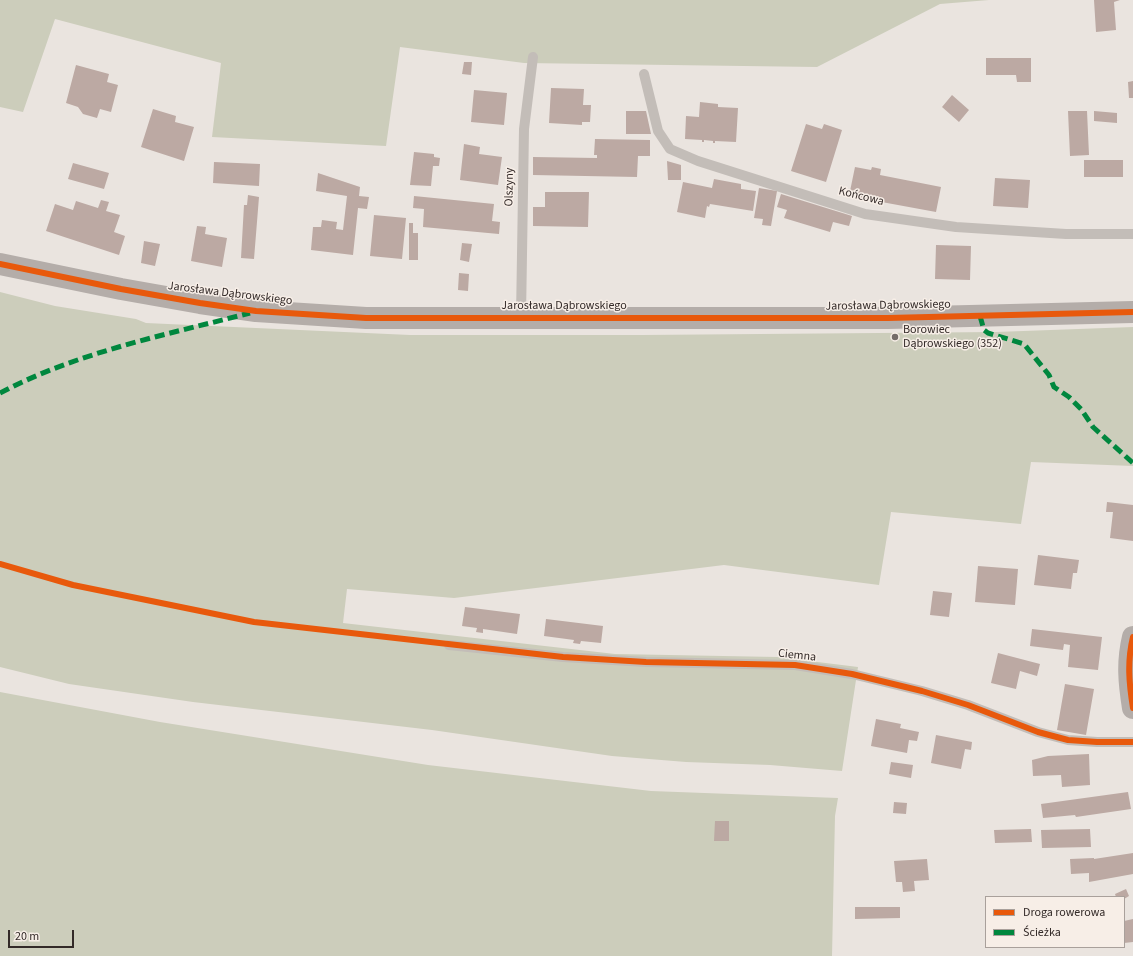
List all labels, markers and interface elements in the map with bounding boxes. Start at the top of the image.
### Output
street label: Olszyny [502,167,518,207]
street label: Końcowa [837,184,885,210]
street label: Jarosława Dąbrowskiego [167,279,293,309]
street label: Jarosława Dąbrowskiego [825,298,951,314]
street label: Jarosława Dąbrowskiego [501,299,627,313]
place label: Borowiec Dąbrowskiego (352) [903,323,1002,351]
marker: Borowiec Dąbrowskiego (352) [890,332,900,342]
street label: Ciemna [777,647,817,665]
legend [985,896,1125,948]
text: Droga rowerowa [1023,904,1105,921]
scale bar [10,922,76,948]
text: Ścieżka [1023,924,1061,941]
text: 20 m [15,928,39,945]

